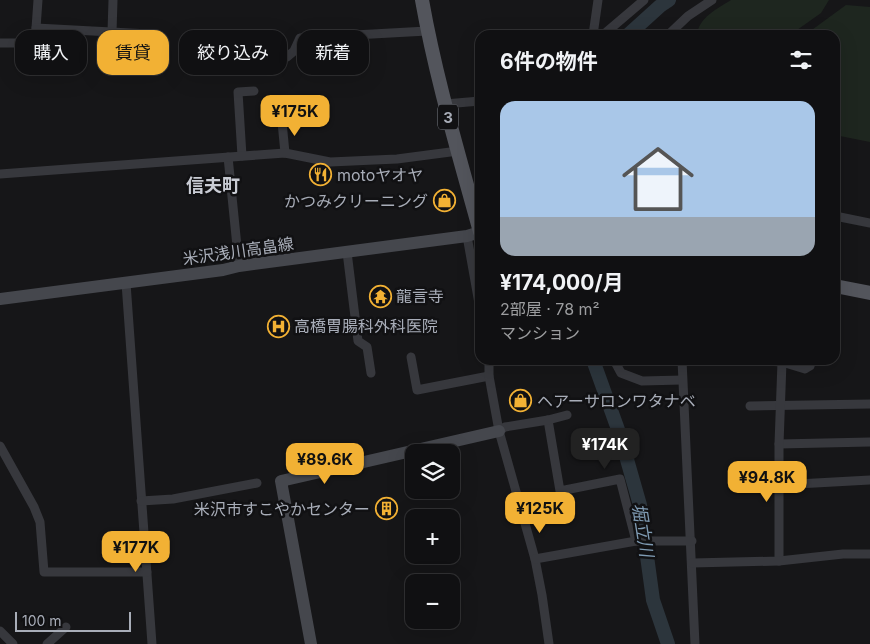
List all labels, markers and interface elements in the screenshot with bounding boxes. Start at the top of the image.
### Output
chip: 購入 [15,30,87,75]
chip: 賃貸 [97,30,169,75]
chip: 絞り込み [179,30,287,75]
chip: 新着 [297,30,369,75]
icon: filters [787,46,815,74]
text: 6件の物件 [500,49,598,74]
pin: ¥175K [260,94,330,137]
text: ¥175K [272,101,318,121]
road number: 3 [438,104,458,130]
icon: home [613,134,703,224]
restaurant icon: motoヤオヤ [309,163,333,187]
place label: motoヤオヤ [337,165,423,185]
district label: 信夫町 [186,175,240,196]
shop icon: かつみクリーニング [432,189,456,213]
place label: かつみクリーニング [284,191,428,211]
street label: 米沢浅川高畠線 [181,233,295,269]
text: ¥174,000/月 [500,270,624,295]
temple icon: 龍言寺 [368,284,392,308]
place label: 龍言寺 [396,286,444,306]
text: 2部屋 · 78 m² [500,299,600,319]
hospital icon: 高橋胃腸科外科医院 [266,314,290,338]
place label: 高橋胃腸科外科医院 [294,316,438,336]
text: マンション [500,323,580,343]
shop icon: ヘアーサロンワタナベ [509,389,533,413]
place label: ヘアーサロンワタナベ [537,391,696,411]
pin: ¥174K [570,428,640,470]
text: ¥174K [582,434,628,454]
pin: ¥89.6K [284,442,366,485]
map controls [405,444,460,629]
button: layers [405,444,460,499]
text: ¥89.6K [297,449,353,469]
pin: ¥94.8K [726,460,808,503]
text: ¥94.8K [739,467,795,487]
pin: ¥125K [505,492,575,534]
building icon: 米沢市すこやかセンター [374,497,398,521]
text: ¥125K [516,498,564,518]
place label: 米沢市すこやかセンター [194,499,370,519]
water label: 堀立川 [628,502,658,560]
button: + [405,509,460,564]
pin: ¥177K [101,530,171,573]
text: ¥177K [113,537,159,557]
button: − [405,574,460,629]
scale bar [15,609,131,632]
text: 100 m [22,612,62,629]

